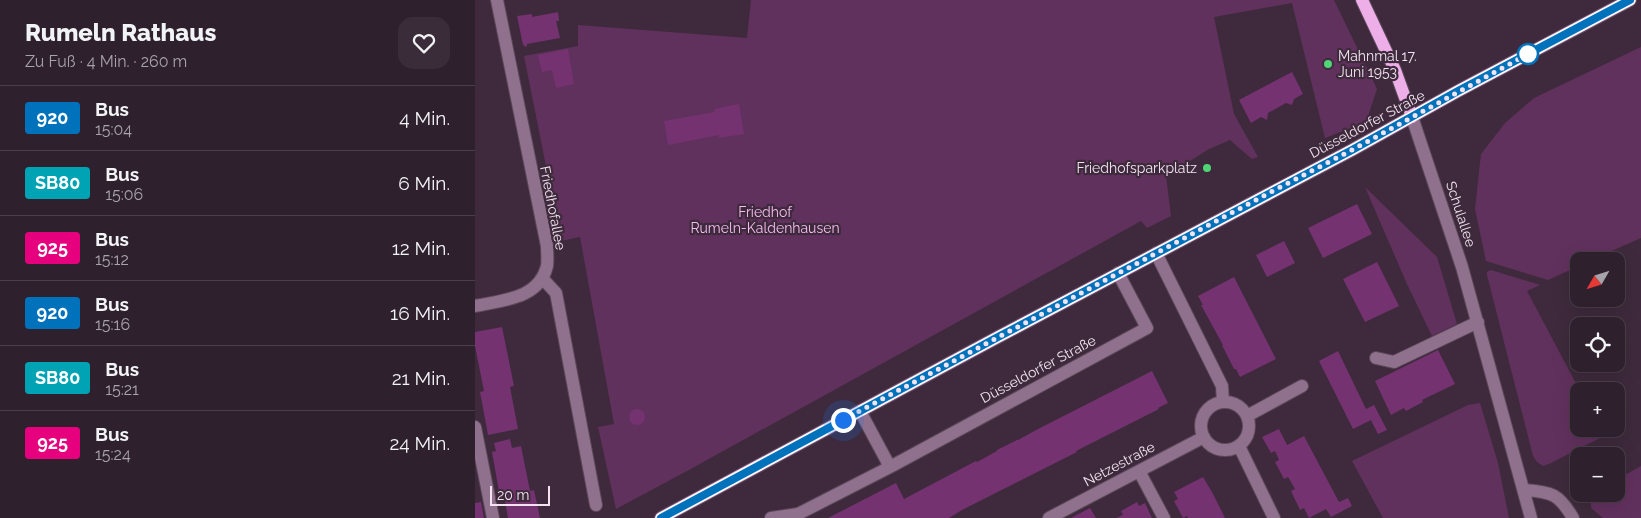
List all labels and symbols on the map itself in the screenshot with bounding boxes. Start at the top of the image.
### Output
unlabelled marker [1517,43,1539,65]
place label: Mahnmal 17. Juni 1953 [1338,48,1417,80]
marker: Mahnmal 17. Juni 1953 [1322,58,1334,70]
street label: Düsseldorfer Straße [1307,87,1427,161]
place label: Friedhofsparkplatz [1076,160,1197,176]
marker: Friedhofsparkplatz [1201,162,1213,174]
street label: Friedhofallee [537,165,569,251]
street label: Schulallee [1443,179,1479,249]
park label: Friedhof Rumeln-Kaldenhausen [690,204,840,236]
north arrow [1570,252,1625,308]
street label: Düsseldorfer Straße [978,332,1098,406]
your location [831,408,856,433]
street label: Netzestraße [1081,439,1157,489]
scale bar [490,483,550,506]

